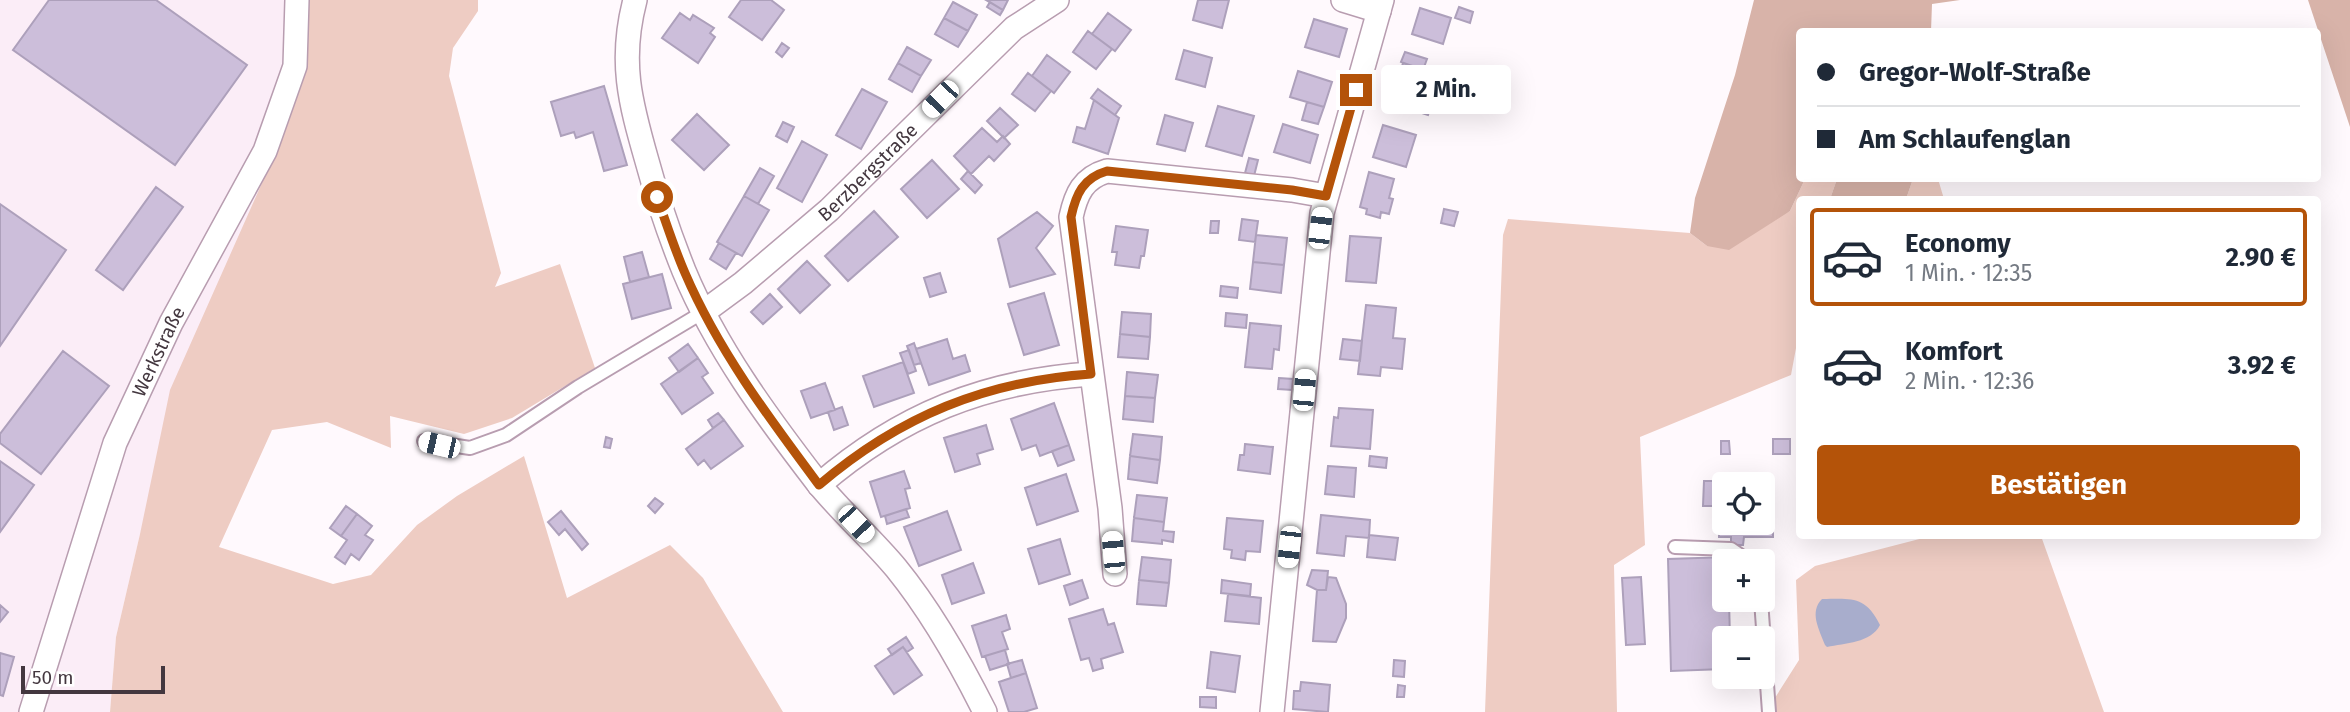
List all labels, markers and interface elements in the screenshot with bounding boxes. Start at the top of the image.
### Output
text: Gregor-Wolf-Straße [1859,57,2091,88]
callout: 2 Min. [1380,66,1510,114]
route end [1340,74,1372,106]
text: 2 Min. [1416,75,1476,103]
car [918,77,963,121]
street label: Berzbergstraße [813,118,922,226]
text: Am Schlaufenglan [1859,124,2071,155]
route start [641,181,673,213]
car [1308,206,1333,250]
icon: car [1821,226,1884,289]
text: Economy [1905,228,2011,259]
text: 2.90 € [2226,242,2296,273]
text: 1 Min. · 12:35 [1905,259,2032,287]
street label: Werkstraße [127,302,189,400]
icon: car [1821,334,1884,397]
text: Komfort [1905,336,2003,367]
text: 3.92 € [2228,350,2296,381]
text: 2 Min. · 12:36 [1905,367,2034,395]
car [1292,368,1317,412]
car [417,430,462,460]
button: Bestätigen [1817,445,2300,525]
map controls [1712,472,1775,689]
button: locate [1712,472,1775,535]
car [834,501,879,547]
car [1277,525,1302,569]
car [1101,530,1126,574]
button: + [1712,549,1775,612]
button: − [1712,626,1775,689]
scale bar [21,663,164,695]
text: 50 m [32,666,73,689]

